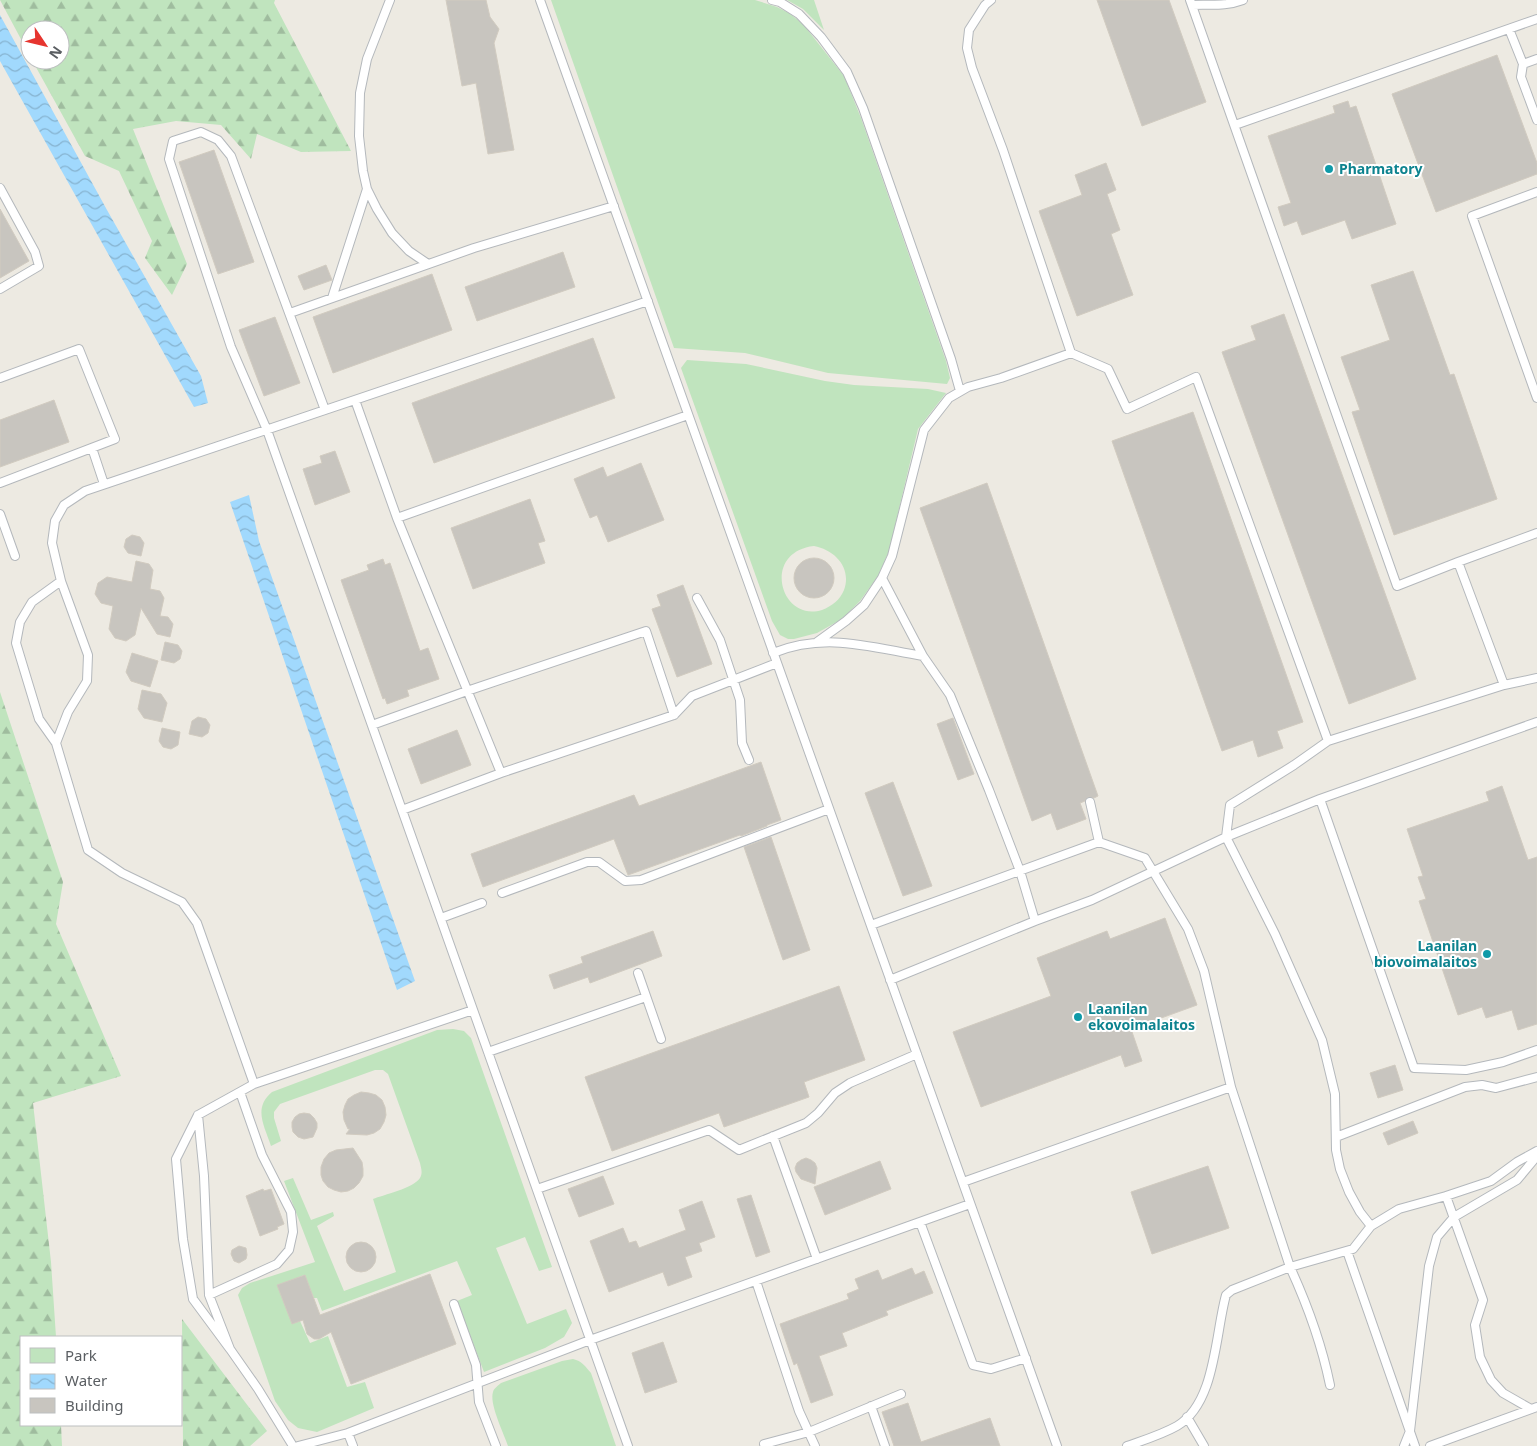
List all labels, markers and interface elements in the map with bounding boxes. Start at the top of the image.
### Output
north arrow [20,20,70,70]
text: N [45,43,67,63]
place label: Pharmatory [1339,159,1423,178]
marker: Pharmatory [1323,163,1335,175]
place label: Laanilan biovoimalaitos [1374,936,1477,971]
marker: Laanilan biovoimalaitos [1481,948,1493,960]
place label: Laanilan ekovoimalaitos [1088,999,1195,1034]
marker: Laanilan ekovoimalaitos [1072,1011,1084,1023]
legend [20,1336,182,1426]
text: Park [65,1345,97,1365]
text: Water [65,1370,107,1390]
text: Building [65,1395,123,1415]

